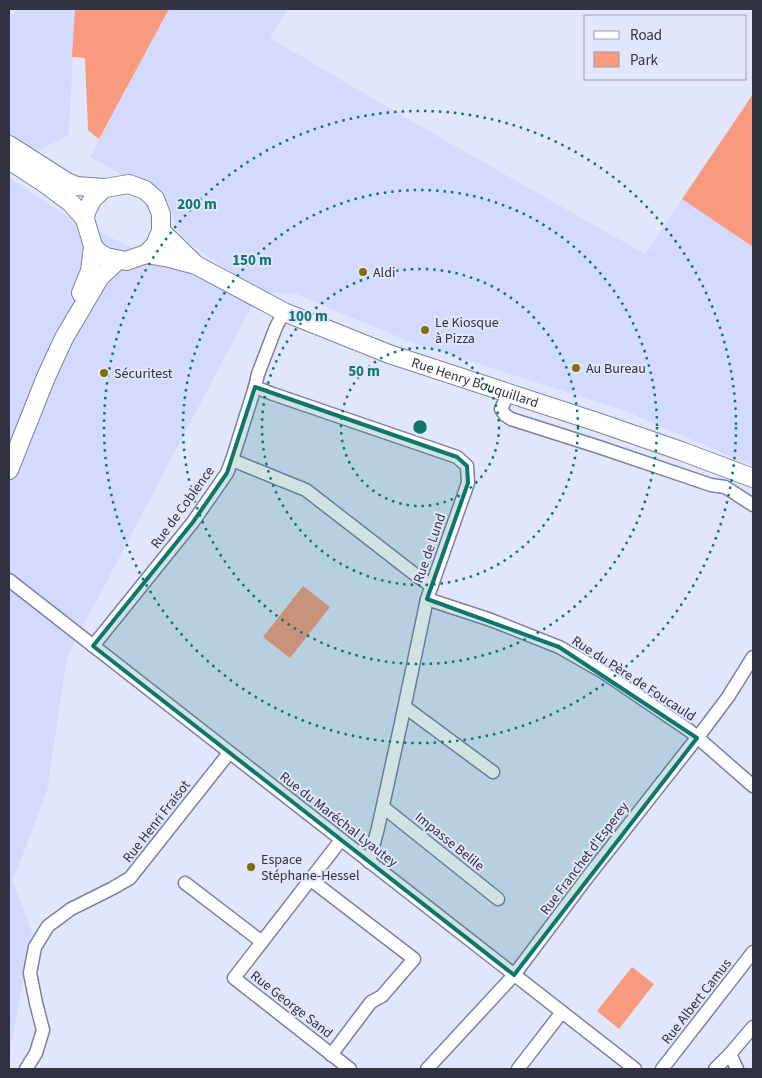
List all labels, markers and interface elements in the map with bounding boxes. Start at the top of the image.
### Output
legend [584,15,747,80]
text: Road [630,25,662,46]
text: Park [630,50,659,71]
text: 200 m [177,194,217,215]
text: 150 m [232,250,272,271]
place label: Aldi [373,263,395,283]
marker: Aldi [357,266,369,278]
text: 100 m [288,306,328,327]
place label: Le Kiosque à Pizza [435,313,499,349]
marker: Le Kiosque à Pizza [419,324,431,336]
street label: Rue Henry Bouquillard [409,353,541,413]
place label: Au Bureau [586,359,646,379]
text: 50 m [348,361,380,382]
marker: Au Bureau [570,362,582,374]
place label: Sécuritest [114,364,173,384]
marker: Sécuritest [98,367,110,379]
centre of rings [411,418,429,436]
street label: Rue de Coblence [146,462,220,553]
street label: Rue de Lund [409,511,451,586]
street label: Rue du Père de Foucauld [568,631,699,726]
street label: Rue du Maréchal Lyautey [275,767,402,873]
street label: Rue Henri Fraisot [118,776,196,867]
street label: Rue Franchet d'Esperey [536,798,634,919]
street label: Impasse Belile [410,808,488,876]
place label: Espace Stéphane-Hessel [261,850,360,886]
marker: Espace Stéphane-Hessel [245,861,257,873]
street label: Rue Albert Camus [657,954,737,1049]
street label: Rue George Sand [246,966,337,1043]

